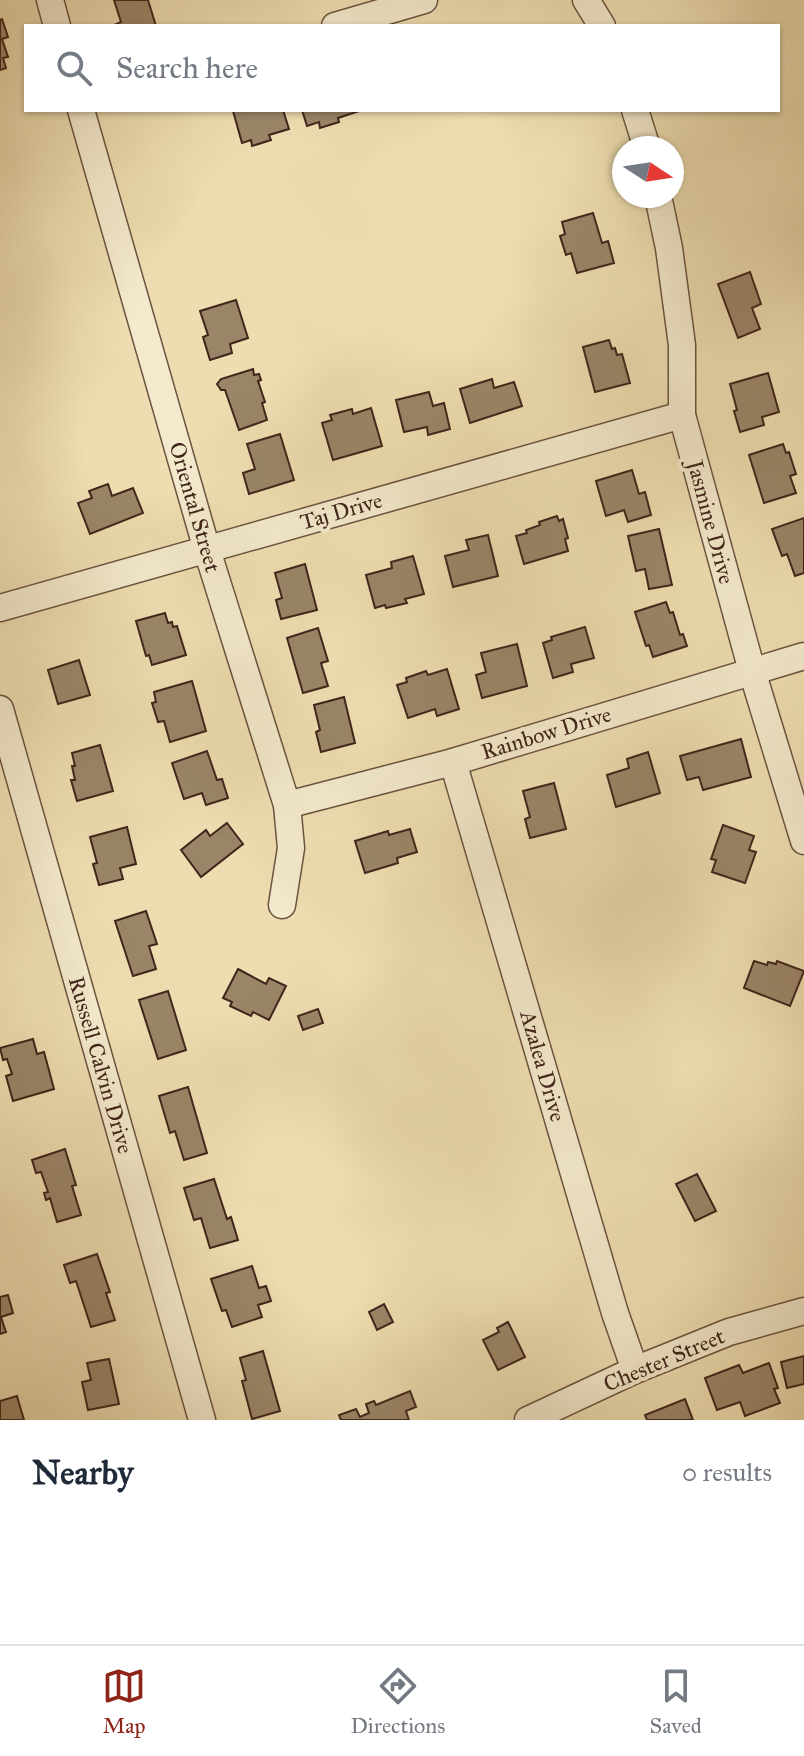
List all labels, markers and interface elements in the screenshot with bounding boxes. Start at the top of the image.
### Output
search box [24,24,780,112]
icon: search [52,46,96,90]
text: Search here [116,50,258,86]
north arrow [612,136,684,208]
street label: Oriental Street [164,439,227,575]
street label: Jasmine Drive [681,455,740,587]
street label: Taj Drive [297,486,385,536]
street label: Rainbow Drive [478,700,614,766]
street label: Russell Calvin Drive [63,973,139,1157]
street label: Azalea Drive [514,1006,572,1125]
street label: Chester Street [599,1322,729,1398]
text: Nearby [32,1452,134,1493]
text: 0 results [682,1456,772,1488]
tab: Map [102,1664,146,1739]
tab: Directions [350,1664,445,1739]
tab: Saved [650,1664,702,1739]

